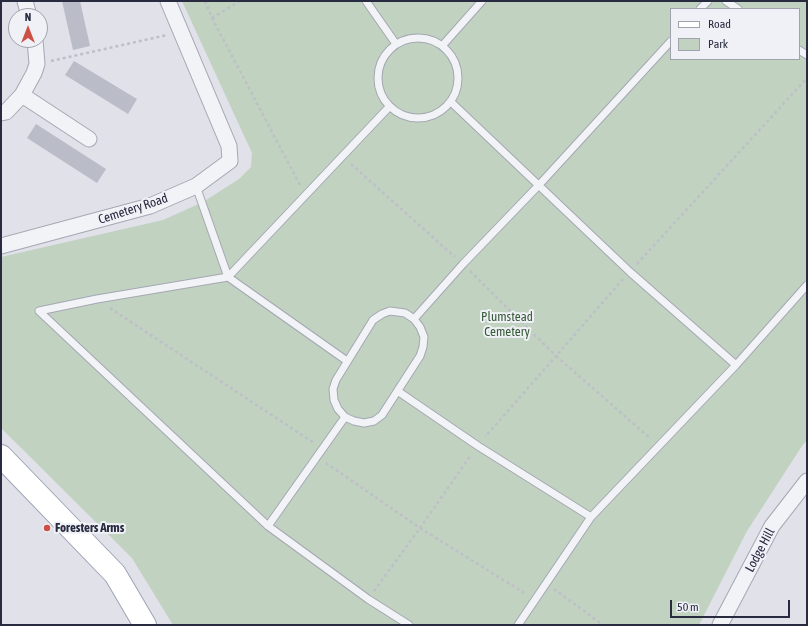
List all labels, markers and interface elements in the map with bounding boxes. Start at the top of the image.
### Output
north arrow [8,8,48,48]
legend [670,8,800,60]
text: N [25,11,31,23]
text: Road [708,17,731,31]
text: Park [708,37,728,51]
street label: Cemetery Road [96,190,170,228]
park label: Plumstead Cemetery [481,309,533,340]
place label: Foresters Arms [55,520,124,536]
marker: Foresters Arms [42,523,52,533]
street label: Lodge Hill [742,525,778,575]
scale bar [672,592,792,618]
text: 50 m [677,600,699,614]

